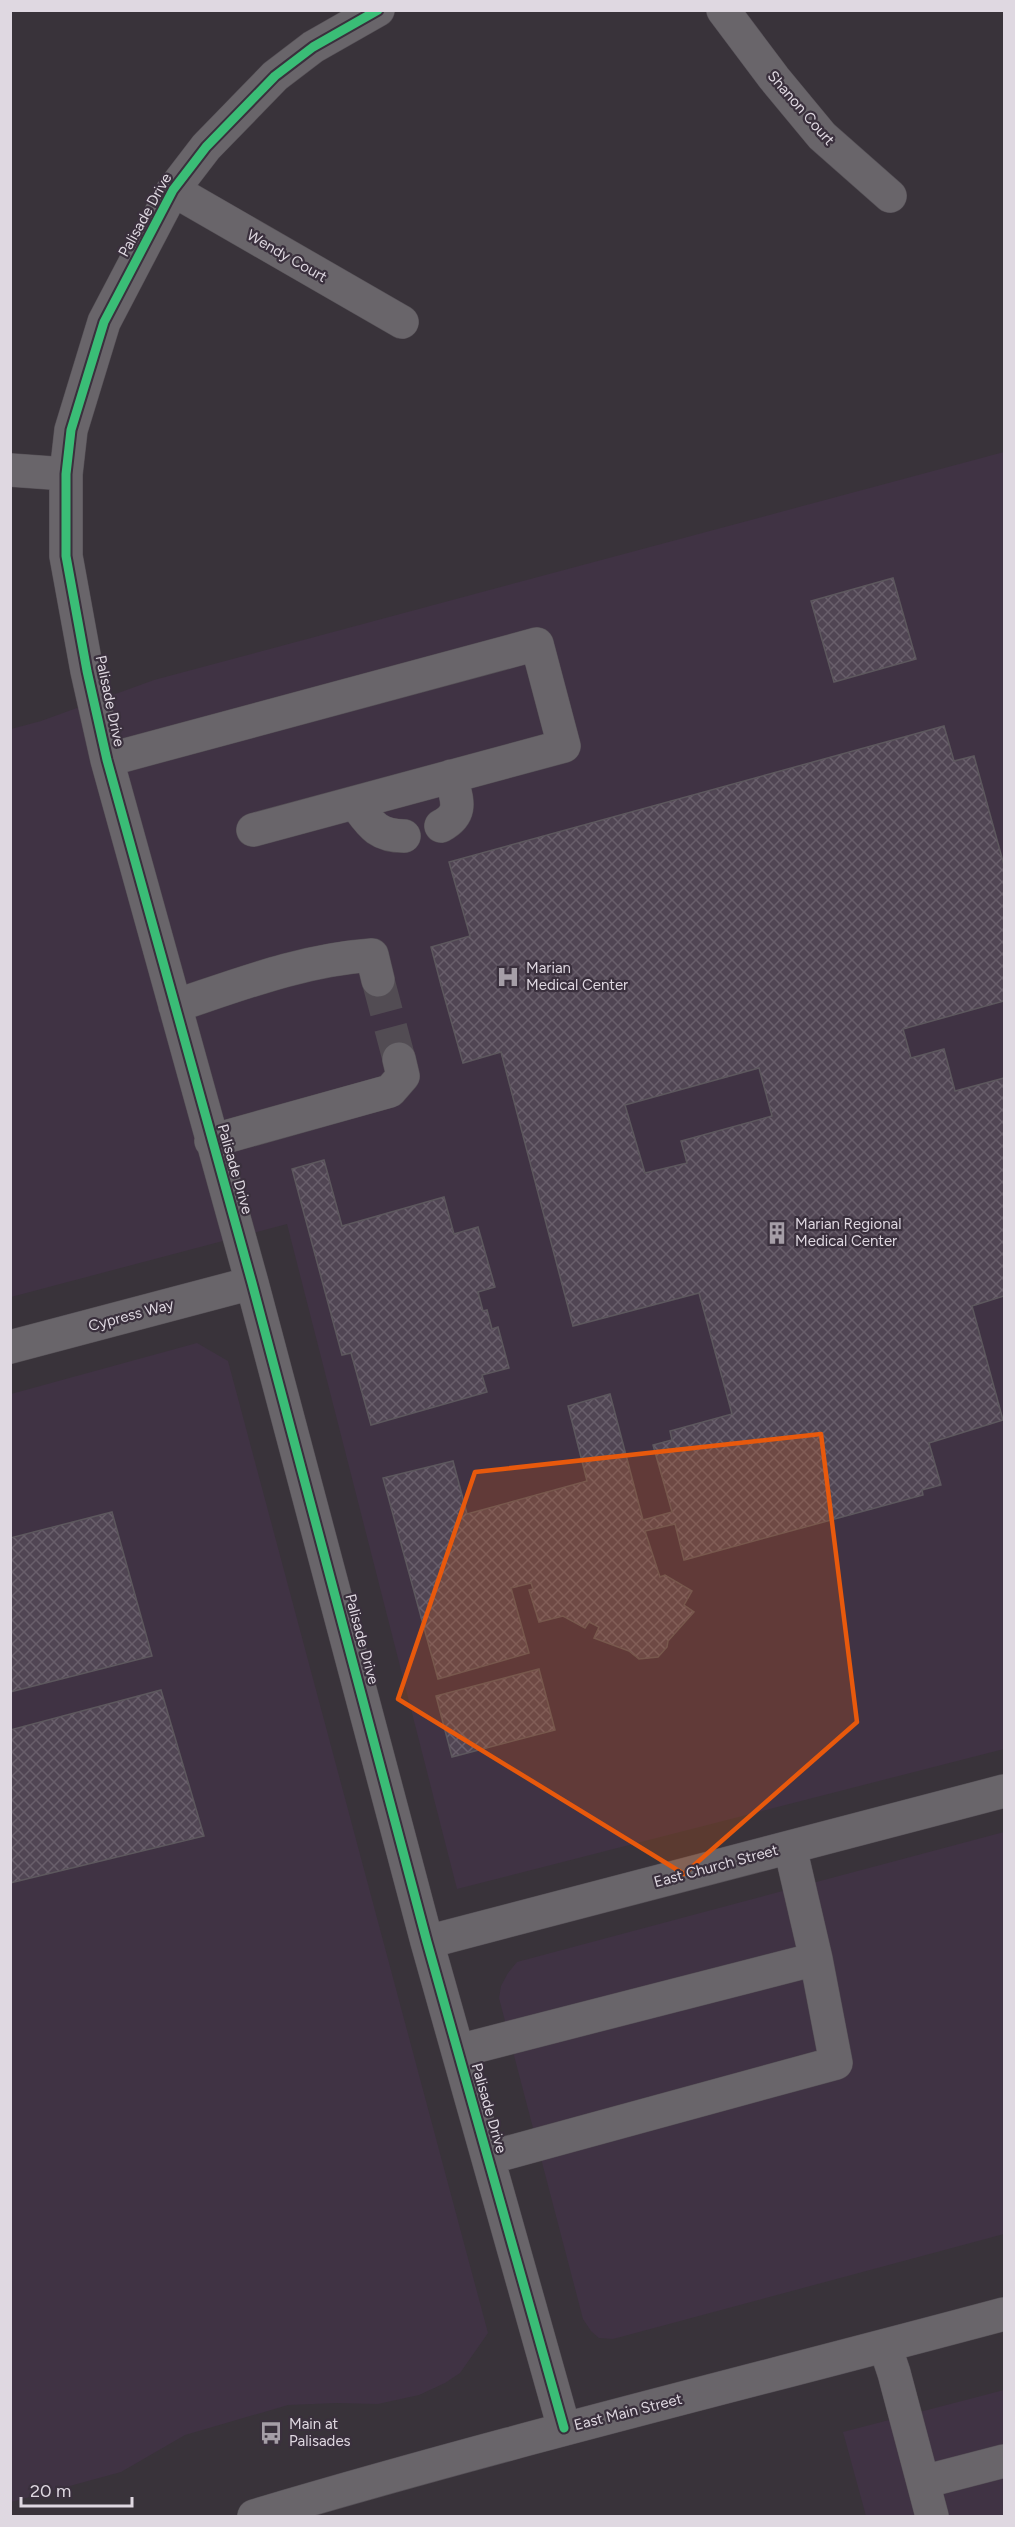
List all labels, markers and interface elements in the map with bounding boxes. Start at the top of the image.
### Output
street label: Shanon Court [764,67,839,149]
street label: Palisade Drive [115,170,175,260]
street label: Wendy Court [244,226,330,286]
street label: Palisade Drive [92,654,128,748]
place label: Marian Medical Center [526,959,628,994]
hospital icon: Marian Medical Center [495,964,521,990]
street label: Palisade Drive [214,1122,256,1216]
place label: Marian Regional Medical Center [795,1215,902,1250]
building icon: Marian Regional Medical Center [764,1220,790,1246]
street label: Cypress Way [86,1295,176,1335]
street label: Palisade Drive [341,1592,383,1686]
street label: East Church Street [652,1841,780,1891]
street label: Palisade Drive [468,2061,510,2155]
street label: East Main Street [572,2390,684,2434]
place label: Main at Palisades [289,2415,351,2450]
bus stop icon: Main at Palisades [258,2420,284,2446]
scale bar [21,2470,132,2508]
text: 20 m [30,2480,71,2502]

